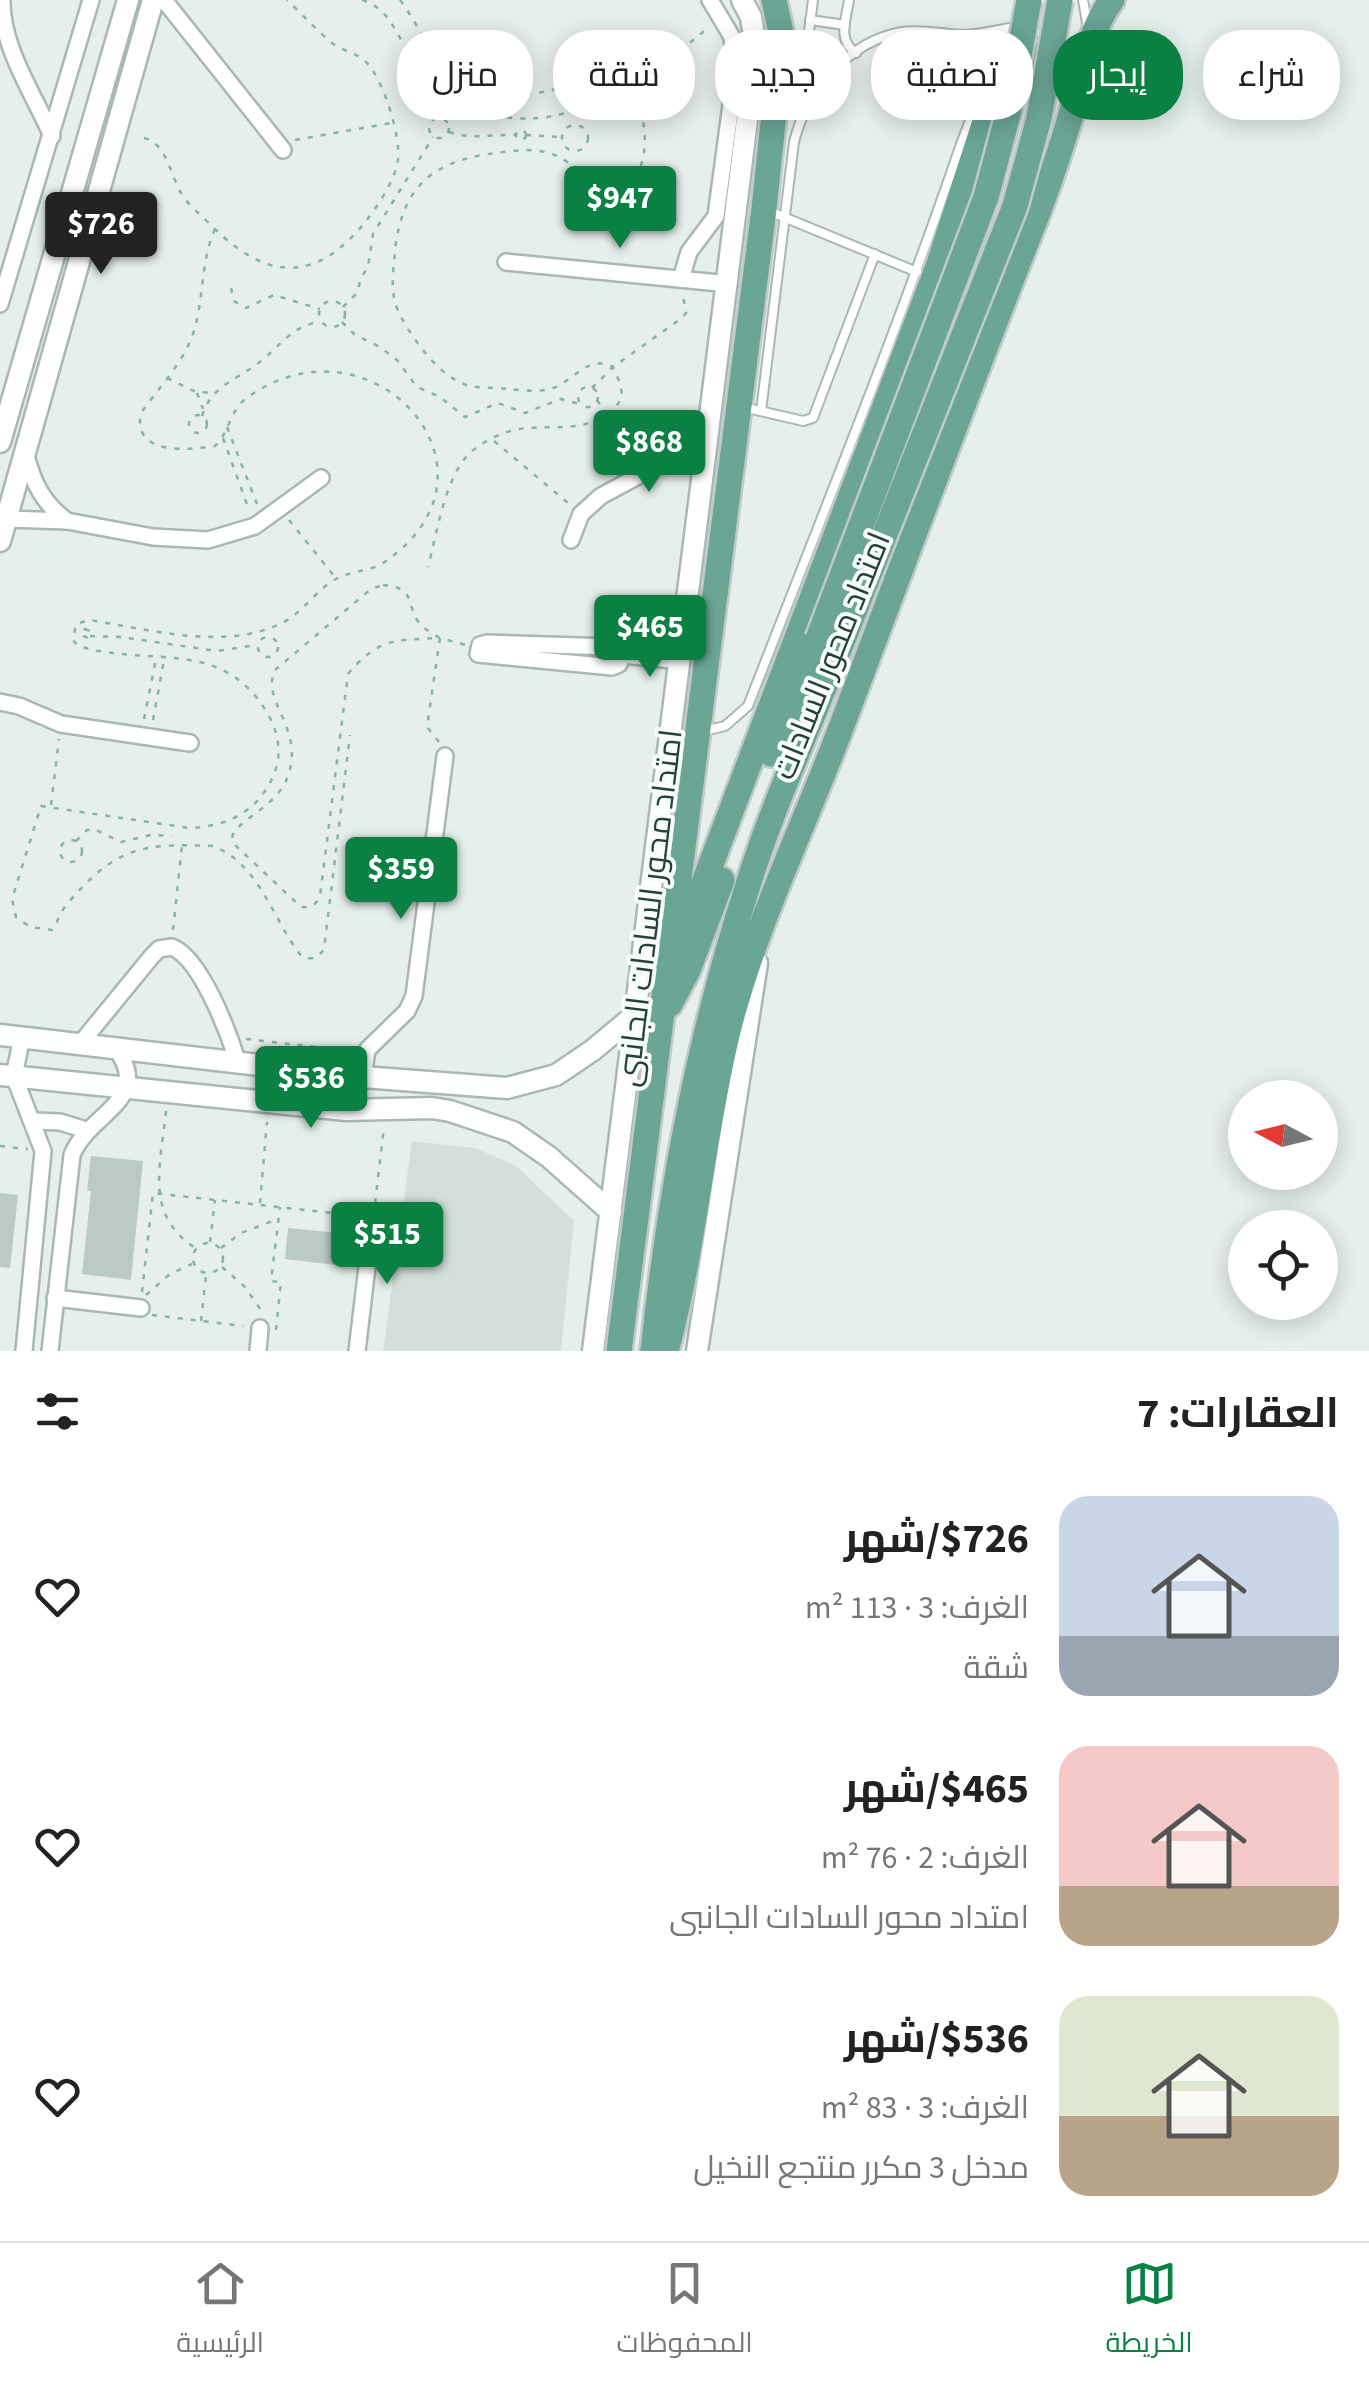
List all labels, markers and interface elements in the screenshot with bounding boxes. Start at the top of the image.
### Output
chip: منزل [397,30,533,120]
chip: شقة [553,30,695,120]
chip: جديد [715,30,851,120]
chip: تصفية [871,30,1033,120]
chip: إيجار [1053,30,1183,120]
chip: شراء [1203,30,1340,120]
pin: $947 [561,166,679,251]
text: $947 [586,175,654,221]
pin: $726 [42,192,160,277]
text: $726 [67,201,135,247]
pin: $868 [590,410,708,495]
text: $868 [615,419,683,465]
street label: امتداد محور السادات [761,525,903,787]
pin: $465 [591,595,709,680]
text: $465 [616,604,684,650]
street label: امتداد محور السادات الجانبى [605,727,695,1089]
pin: $359 [342,837,460,922]
text: $359 [367,846,435,892]
pin: $536 [252,1046,370,1131]
text: $536 [277,1055,345,1101]
north arrow [1228,1080,1338,1190]
map controls [1228,1080,1338,1320]
pin: $515 [328,1202,446,1287]
button: locate [1228,1210,1338,1320]
text: $515 [353,1211,421,1257]
icon: filters [30,1384,85,1439]
text: العقارات: 7 [1137,1384,1339,1444]
text: $726/شهر [844,1509,1029,1569]
icon: home [1139,1536,1259,1656]
icon: heart [30,1569,85,1624]
text: الغرف: 3 · 113 m² [805,1585,1029,1631]
text: شقة [964,1645,1029,1691]
text: $465/شهر [844,1759,1029,1819]
icon: home [1139,1786,1259,1906]
icon: heart [30,1819,85,1874]
text: الغرف: 2 · 76 m² [821,1835,1029,1881]
text: امتداد محور السادات الجانبى [669,1895,1029,1941]
text: $536/شهر [844,2009,1029,2069]
icon: home [1139,2036,1259,2156]
icon: heart [30,2069,85,2124]
text: الغرف: 3 · 83 m² [821,2085,1029,2131]
text: مدخل 3 مكرر منتجع النخيل [693,2145,1029,2191]
tab: الرئيسية [176,2256,264,2368]
tab: المحفوظات [617,2256,753,2368]
tab: الخريطة [1105,2256,1193,2368]

